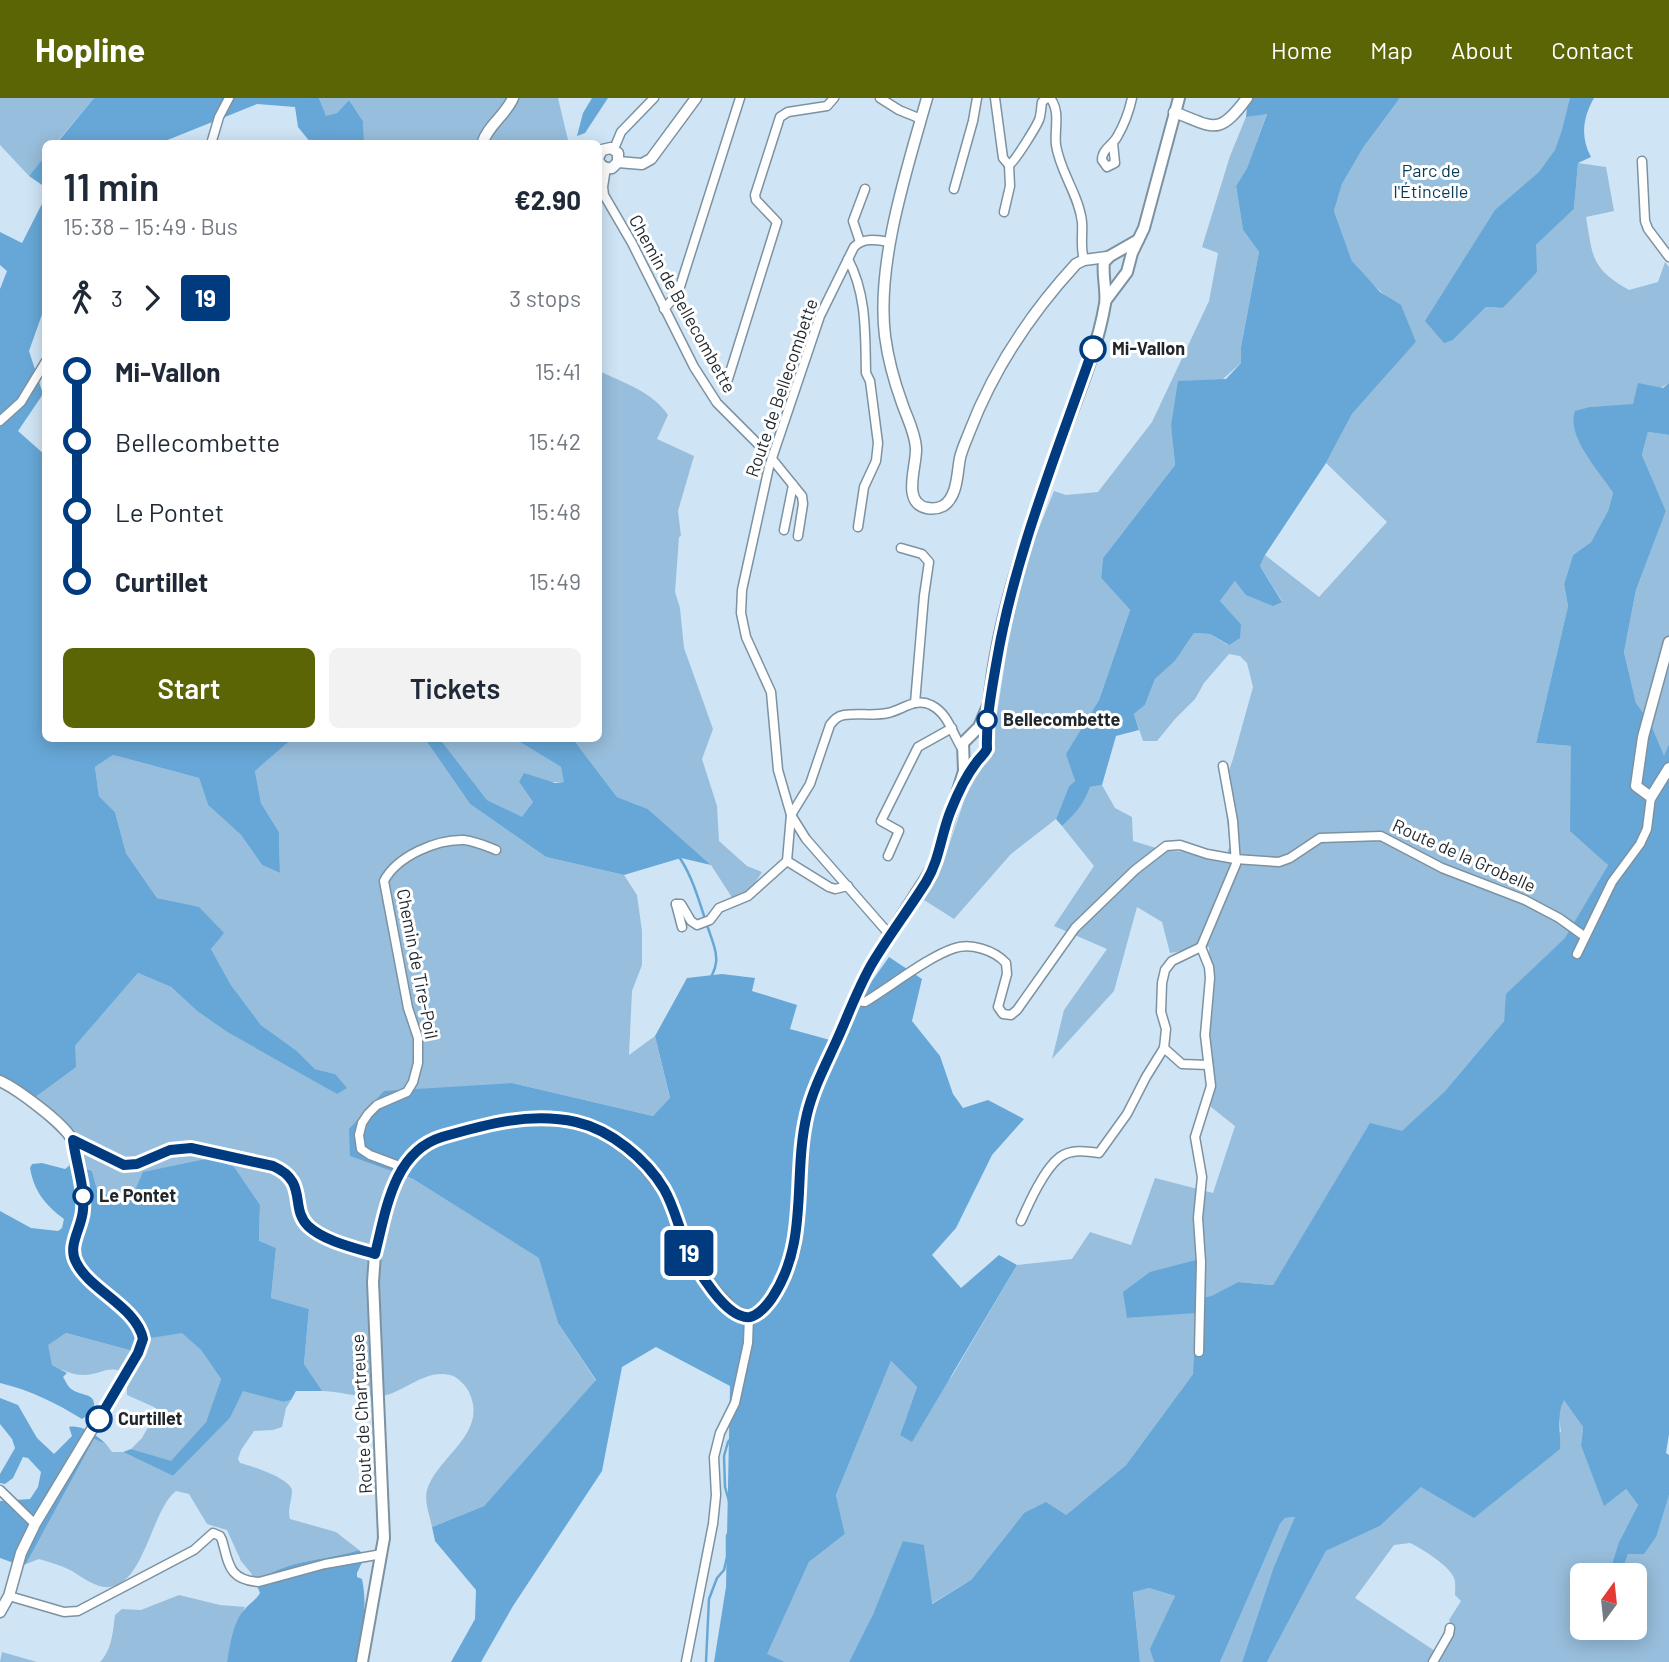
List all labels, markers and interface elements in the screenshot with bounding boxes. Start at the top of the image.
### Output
text: Hopline [35,29,145,69]
text: Home [1271,35,1332,64]
text: Map [1370,35,1413,64]
text: About [1451,35,1513,64]
text: Contact [1551,35,1634,64]
park label: Parc de l'Étincelle [1394,159,1468,202]
text: 11 min [63,163,160,209]
text: €2.90 [514,184,581,215]
street label: Chemin de Bellecombette [625,211,741,396]
text: 15:38 – 15:49 · Bus [63,212,238,240]
icon: walk [63,279,101,317]
icon: forward [133,279,171,317]
text: 19 [195,283,216,312]
text: 3 [111,284,123,312]
text: 3 stops [509,284,581,312]
street label: Route de Bellecombette [740,296,822,480]
marker: Mi-Vallon [1080,336,1106,362]
place label: Mi-Vallon [1112,337,1185,359]
text: Mi-Vallon [115,356,221,387]
text: 15:41 [535,357,581,385]
text: Bellecombette [115,426,280,457]
text: 15:42 [528,427,581,455]
text: Le Pontet [115,496,224,527]
text: 15:48 [529,497,581,525]
text: Curtillet [115,566,208,597]
text: 15:49 [529,567,581,595]
button: Start [63,648,315,728]
button: Tickets [329,648,581,728]
place label: Bellecombette [1003,708,1120,730]
marker: Bellecombette [977,710,997,730]
street label: Route de la Grobelle [1389,814,1539,897]
street label: Chemin de Tire-Poil [393,887,443,1041]
place label: Le Pontet [99,1184,176,1206]
marker: Le Pontet [73,1186,93,1206]
line badge: 19 [658,1230,720,1276]
text: 19 [678,1238,700,1267]
street label: Route de Chartreuse [346,1334,376,1495]
marker: Curtillet [86,1406,112,1432]
place label: Curtillet [118,1407,183,1429]
north arrow [1570,1563,1647,1640]
map controls [1570,1563,1647,1640]

